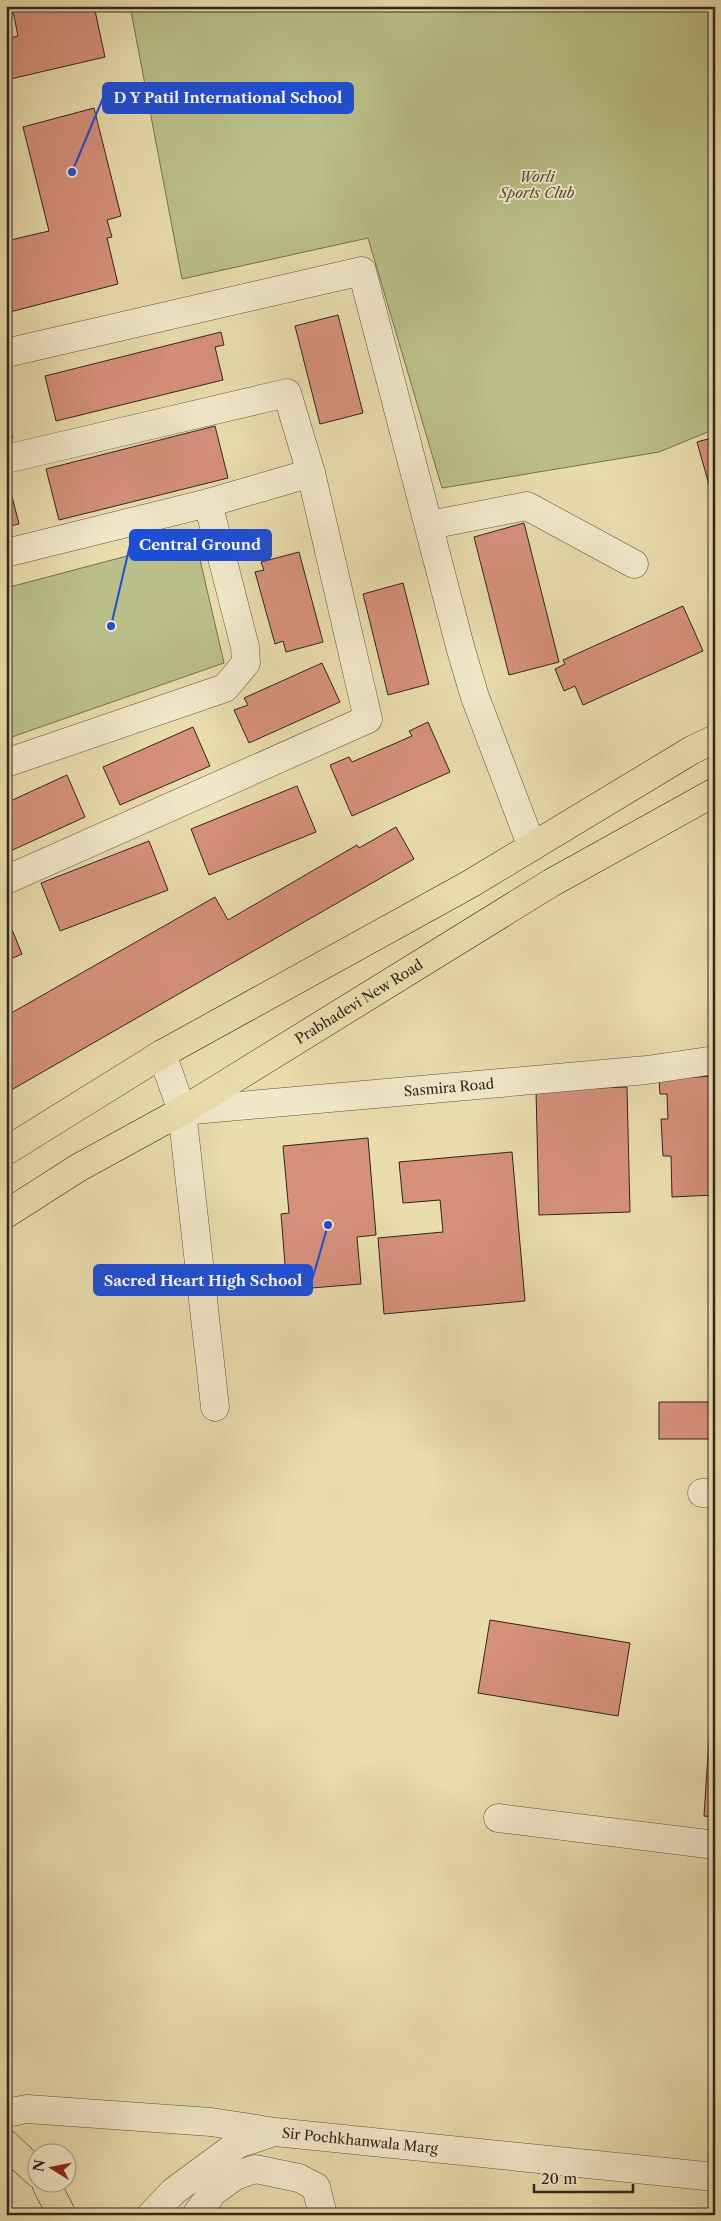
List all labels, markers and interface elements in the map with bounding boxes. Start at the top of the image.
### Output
callout: D Y Patil International School [103,83,353,113]
text: D Y Patil International School [114,88,342,107]
park label: Worli Sports Club [499,168,575,202]
callout: Central Ground [130,530,271,560]
text: Central Ground [139,535,261,554]
street label: Prabhadevi New Road [292,955,427,1048]
street label: Sasmira Road [403,1074,495,1100]
callout: Sacred Heart High School [94,1265,312,1295]
text: Sacred Heart High School [104,1271,302,1290]
street label: Sir Pochkhanwala Marg [281,2124,439,2158]
north arrow [28,2144,78,2194]
text: N [29,2158,49,2173]
scale bar [534,2161,632,2193]
text: 20 m [541,2169,577,2188]

